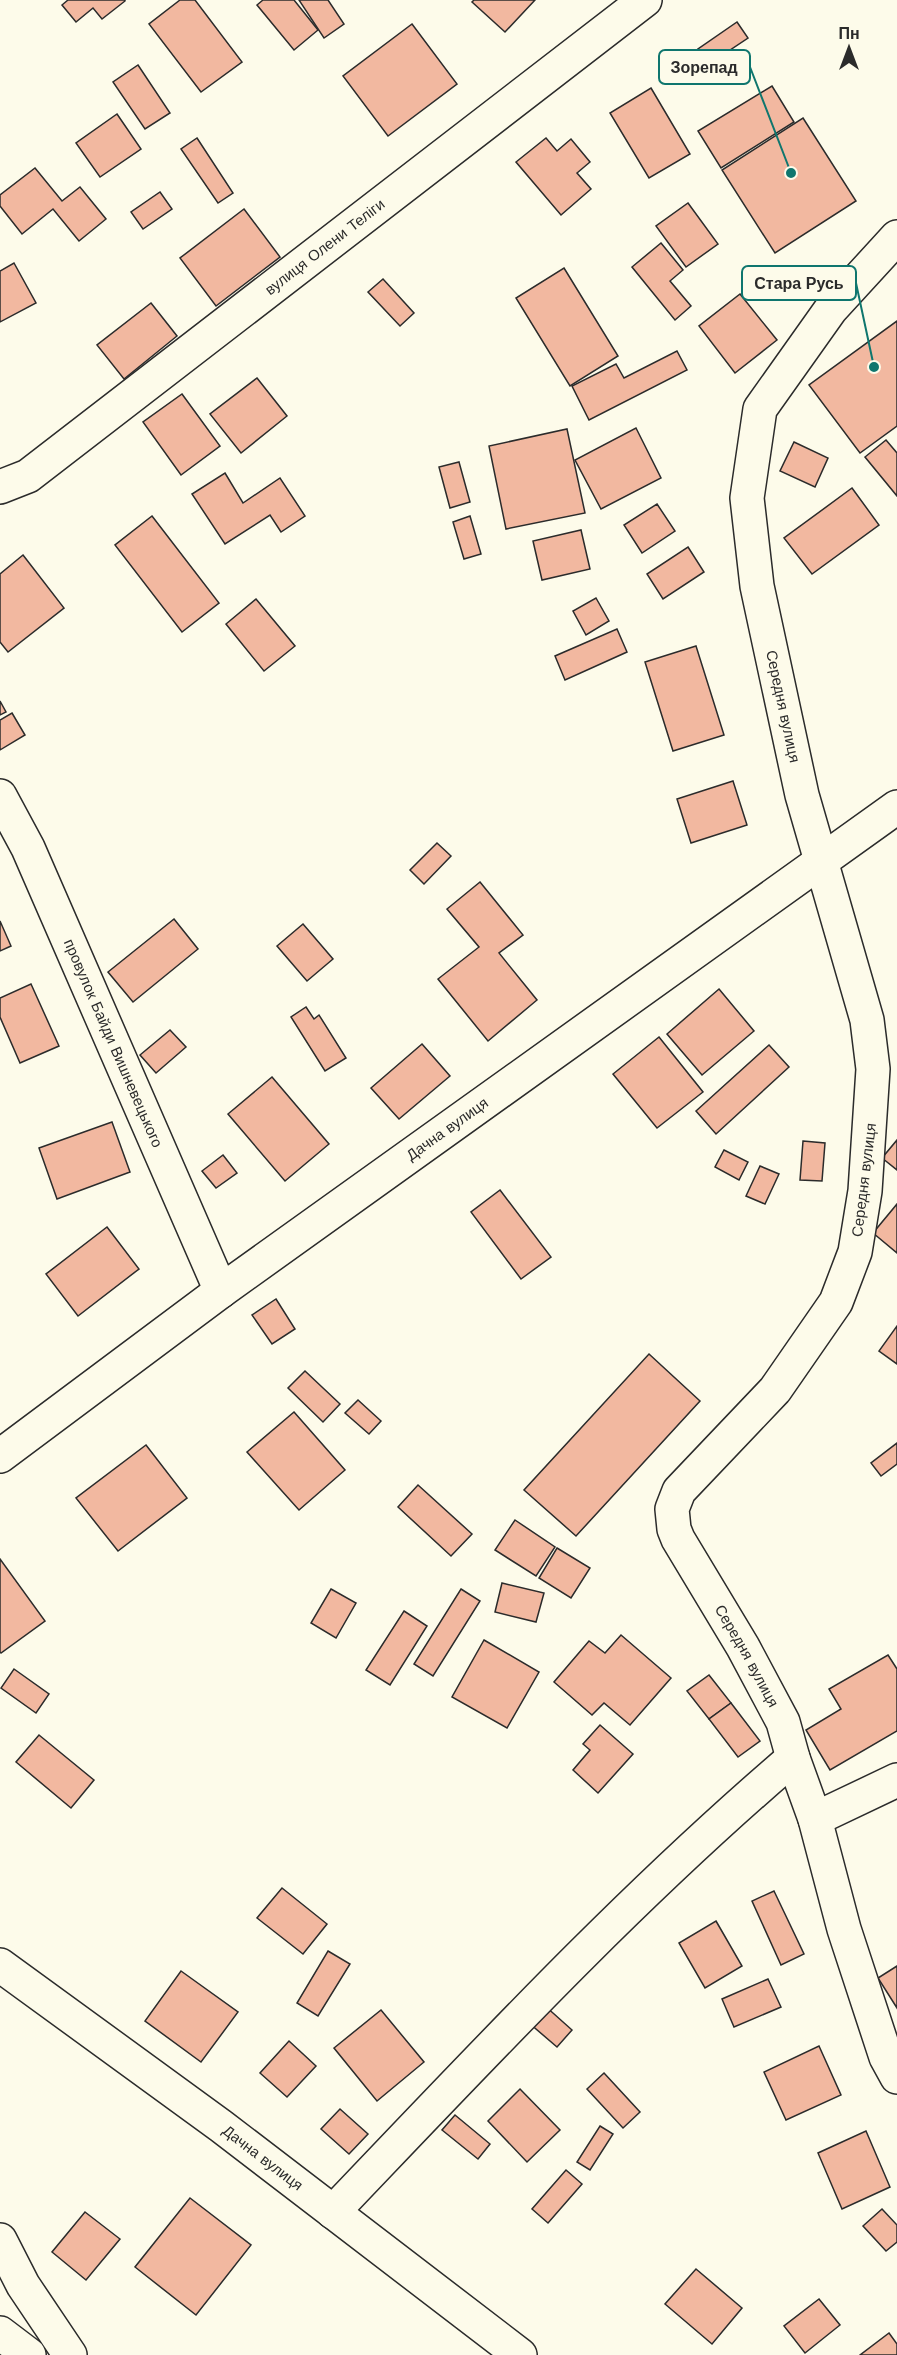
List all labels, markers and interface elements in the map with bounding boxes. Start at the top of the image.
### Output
north arrow [819,18,879,78]
text: Пн [838,24,860,43]
callout: Зорепад [659,50,750,84]
text: Зорепад [670,58,738,77]
street label: вулиця Олени Теліги [261,195,388,299]
callout: Стара Русь [742,266,856,300]
text: Стара Русь [754,274,844,293]
street label: Середня вулиця [762,649,804,764]
street label: провулок Байди Вишневецького [60,936,166,1150]
street label: Дачна вулиця [403,1094,492,1164]
street label: Середня вулиця [848,1122,880,1238]
street label: Середня вулиця [711,1602,782,1710]
street label: Дачна вулиця [219,2121,307,2194]

